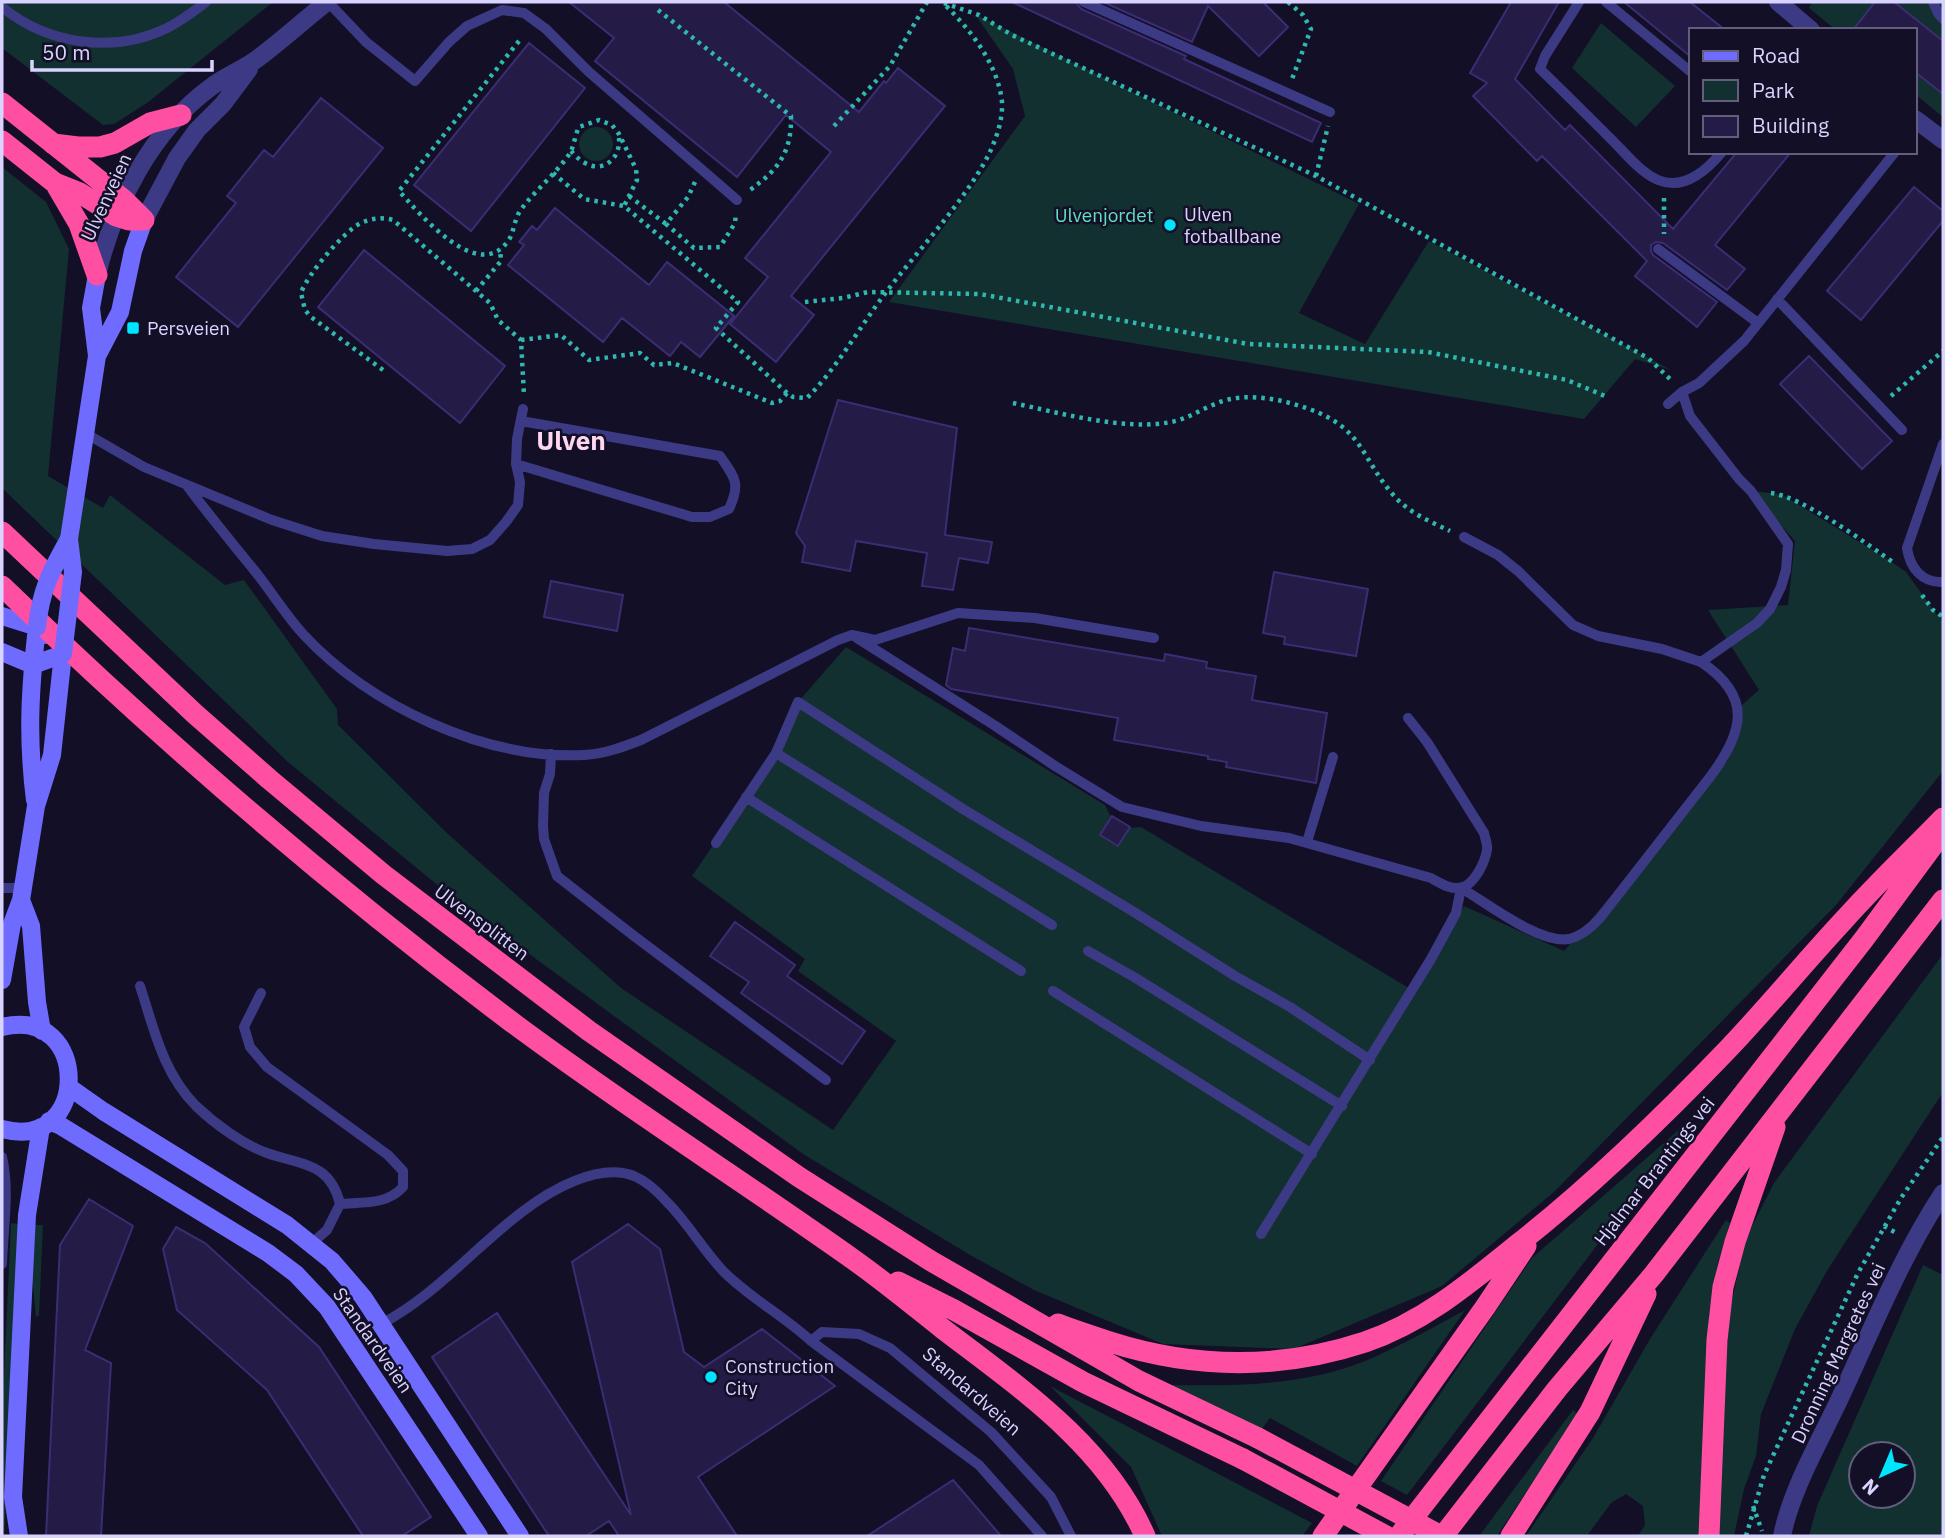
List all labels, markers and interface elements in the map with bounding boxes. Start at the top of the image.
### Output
scale bar [32,28,212,72]
legend [1689,28,1917,154]
text: 50 m [42,38,91,66]
text: Road [1752,41,1800,69]
text: Park [1752,76,1795,104]
text: Building [1752,111,1829,139]
street label: Ulvenveien [75,149,137,245]
place label: Ulven fotballbane [1184,202,1281,248]
park label: Ulvenjordet [1055,203,1153,227]
marker: Ulven fotballbane [1162,217,1178,233]
place label: Persveien [147,316,230,340]
marker: Persveien [125,320,141,336]
district label: Ulven [536,423,606,457]
street label: Ulvensplitten [430,878,534,966]
street label: Hjalmar Brantings vei [1588,1092,1720,1250]
street label: Dronning Margretes vei [1786,1259,1890,1447]
street label: Standardveien [328,1283,418,1397]
street label: Standardveien [918,1341,1026,1441]
place label: Construction City [725,1354,834,1400]
marker: Construction City [703,1369,719,1385]
north arrow [1847,1440,1917,1510]
text: N [1857,1474,1883,1501]

